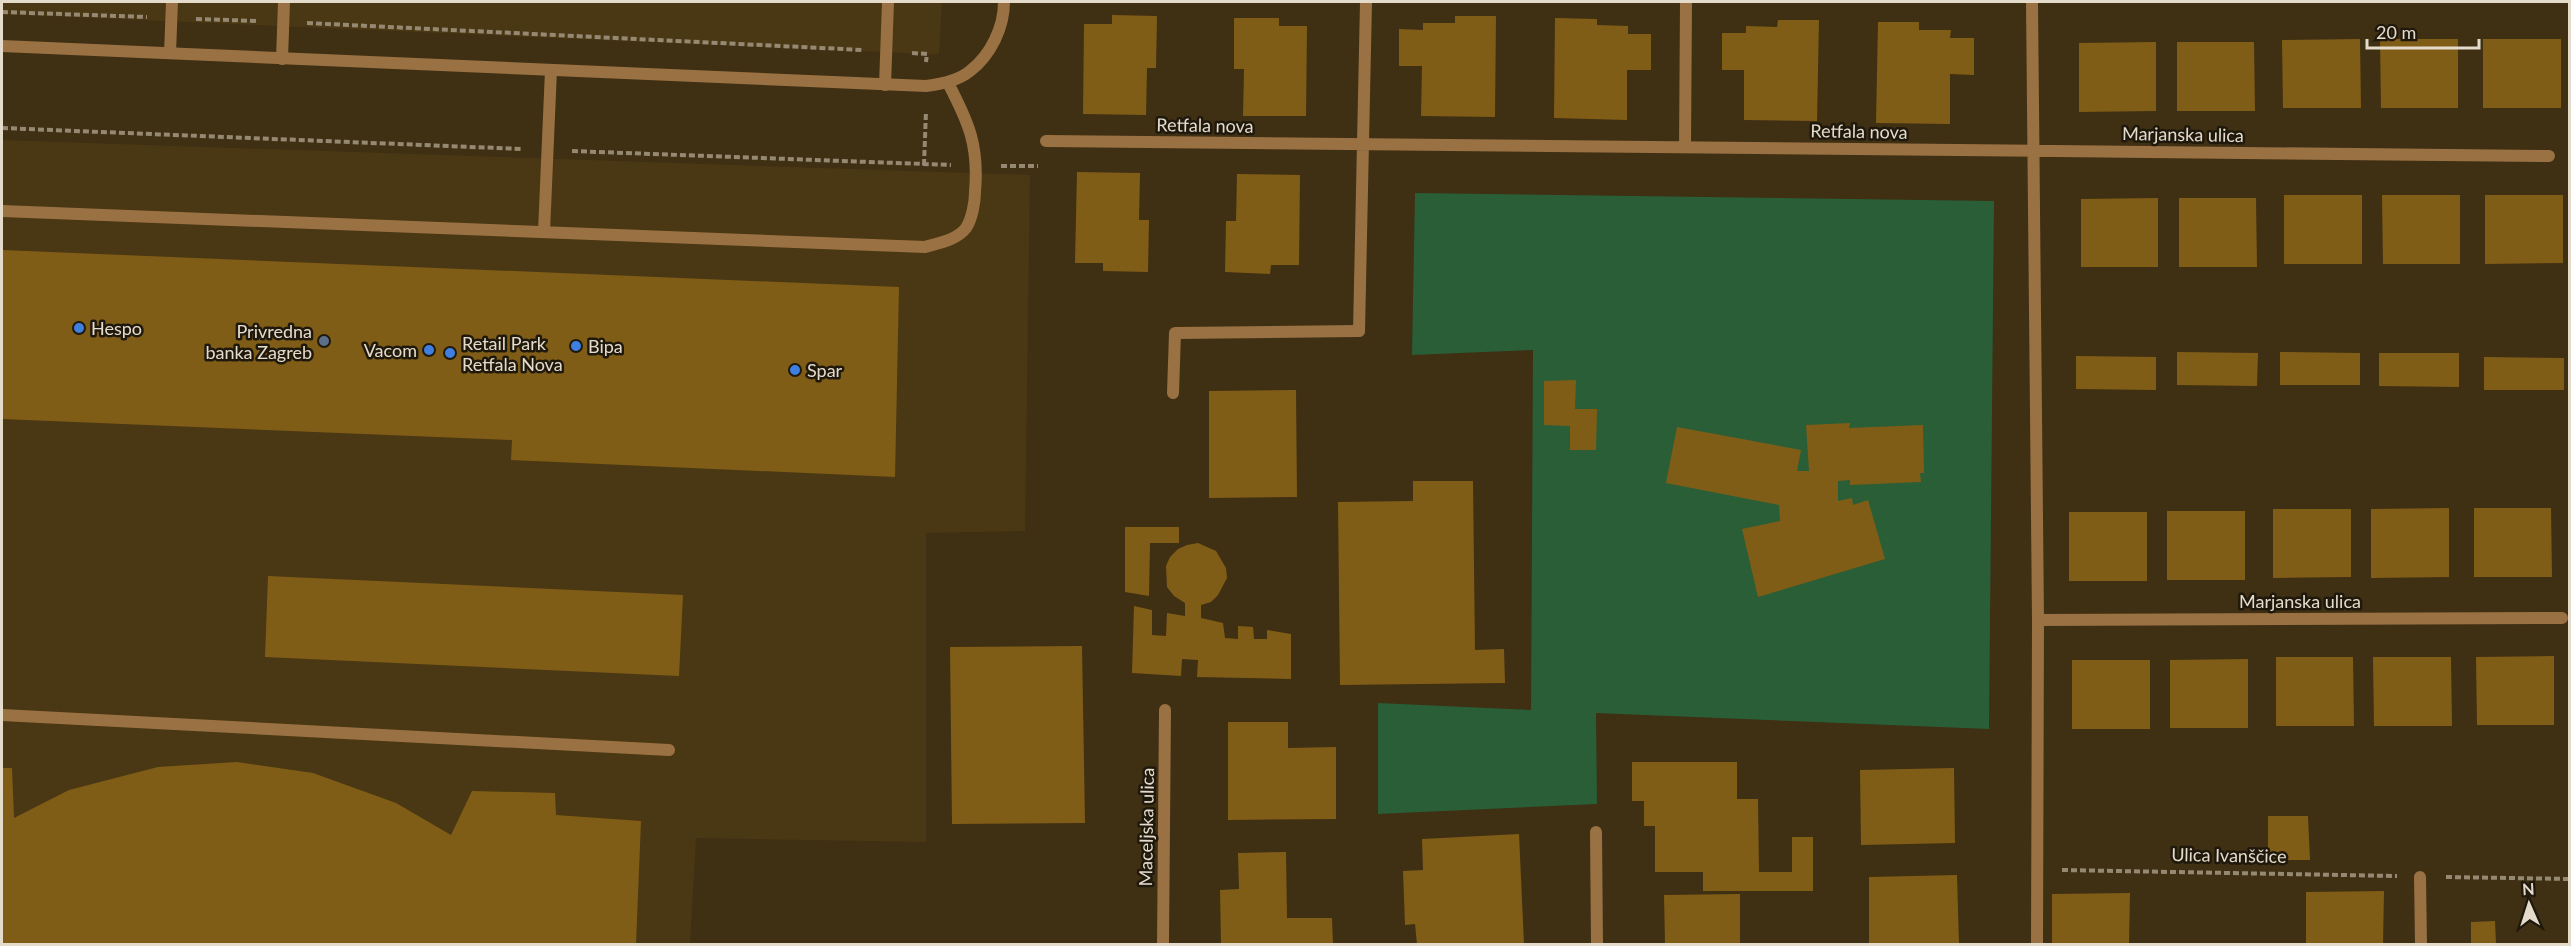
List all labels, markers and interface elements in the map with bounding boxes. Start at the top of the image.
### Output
scale bar [2367,12,2480,50]
text: 20 m [2376,21,2416,43]
street label: Retfala nova [1156,113,1254,137]
street label: Retfala nova [1810,119,1908,143]
street label: Marjanska ulica [2122,122,2244,146]
place label: Hespo [91,317,142,339]
place label: Privredna banka Zagreb [205,320,312,363]
marker: Hespo [72,321,86,335]
place label: Retail Park Retfala Nova [462,332,563,375]
marker: Privredna banka Zagreb [317,334,331,348]
place label: Bipa [588,335,623,357]
place label: Vacom [364,339,417,361]
marker: Bipa [569,339,583,353]
marker: Vacom [422,343,436,357]
marker: Retail Park Retfala Nova [443,346,457,360]
place label: Spar [807,359,843,381]
marker: Spar [788,363,802,377]
street label: Marjanska ulica [2239,590,2361,612]
street label: Maceljska ulica [1134,768,1158,886]
street label: Ulica Ivanščice [2171,843,2287,867]
north arrow [2499,874,2559,934]
text: N [2522,879,2535,898]

